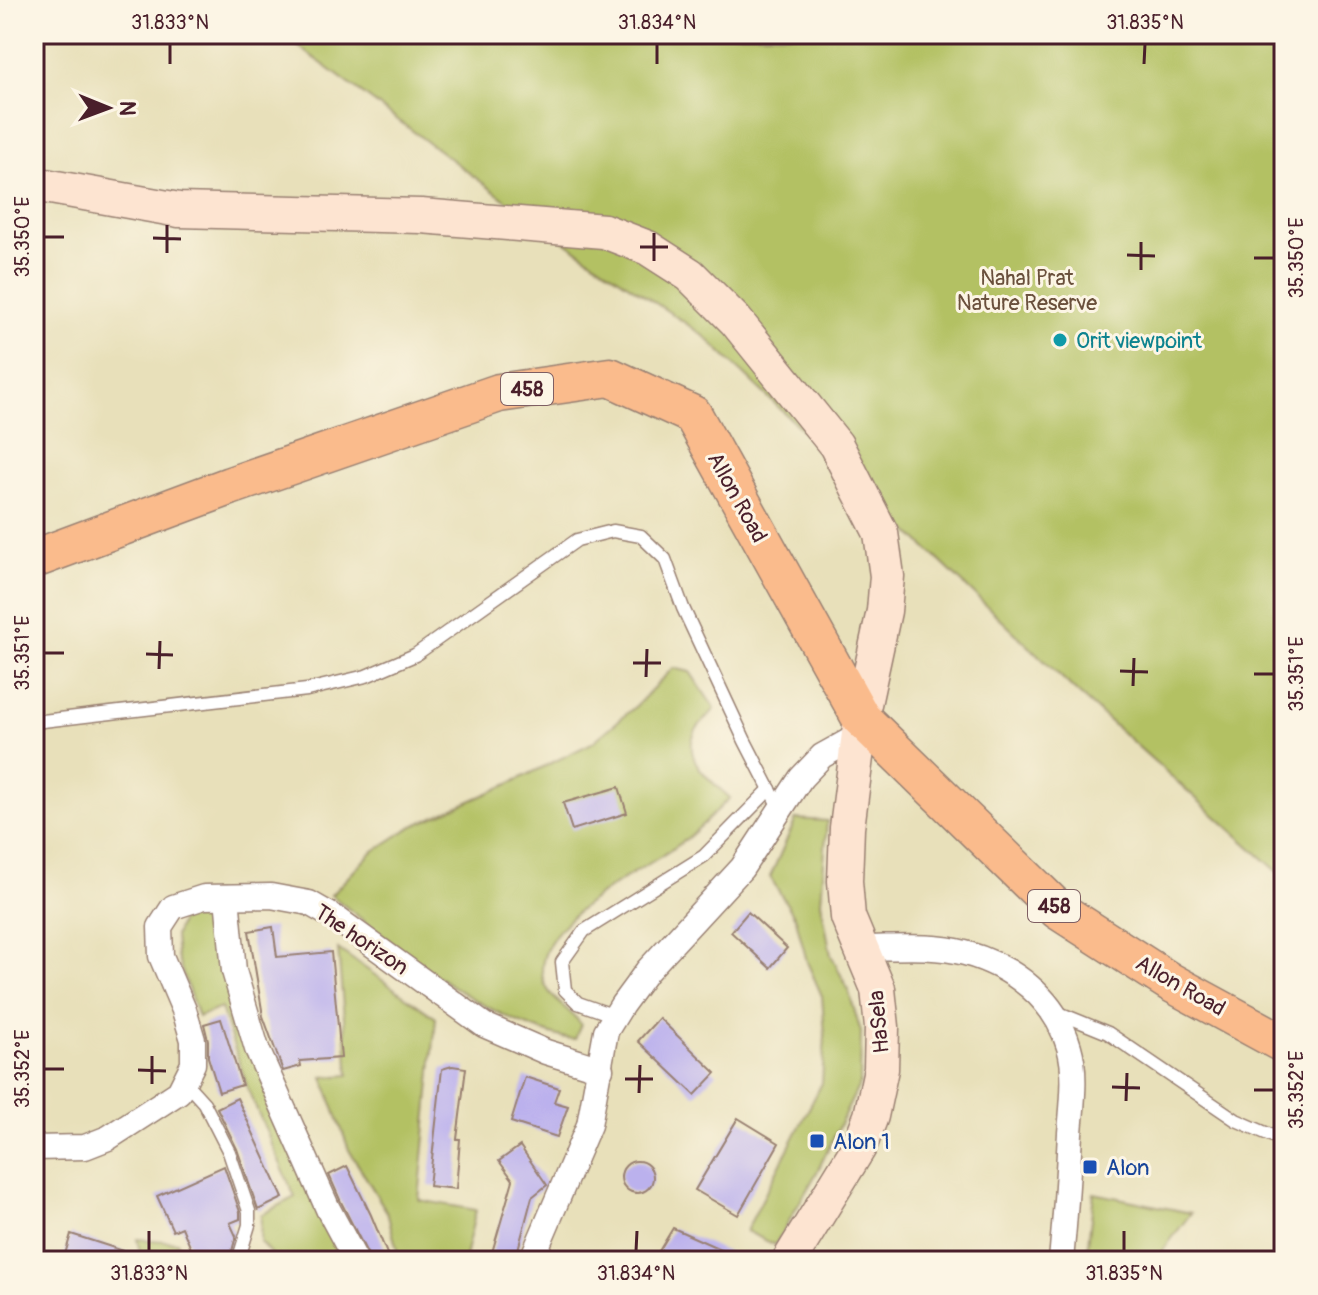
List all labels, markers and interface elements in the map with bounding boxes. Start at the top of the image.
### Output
text: 31.833°N [131,10,209,35]
text: 31.834°N [618,10,696,35]
text: 31.835°N [1106,10,1184,35]
north arrow [68,68,148,148]
text: N [113,101,141,116]
text: 35.350°E [10,196,35,278]
text: 35.350°E [1284,217,1309,299]
park label: Nahal Prat Nature Reserve [957,264,1097,317]
place label: Orit viewpoint [1076,327,1202,355]
marker: Orit viewpoint [1051,331,1069,349]
road number: 458 [501,373,553,405]
street label: Allon Road [701,447,773,548]
text: 35.351°E [10,615,35,691]
text: 35.351°E [1284,636,1309,712]
road number: 458 [1028,890,1080,922]
street label: The horizon [309,898,414,982]
street label: Allon Road [1131,949,1230,1023]
street label: HaSela [862,989,896,1055]
text: 35.352°E [10,1030,35,1108]
text: 35.352°E [1284,1051,1309,1129]
place label: Alon 1 [833,1128,890,1156]
marker: Alon 1 [808,1132,826,1150]
place label: Alon [1106,1154,1150,1182]
marker: Alon [1081,1158,1099,1176]
text: 31.833°N [110,1261,188,1286]
text: 31.834°N [597,1261,675,1286]
text: 31.835°N [1085,1261,1163,1286]

